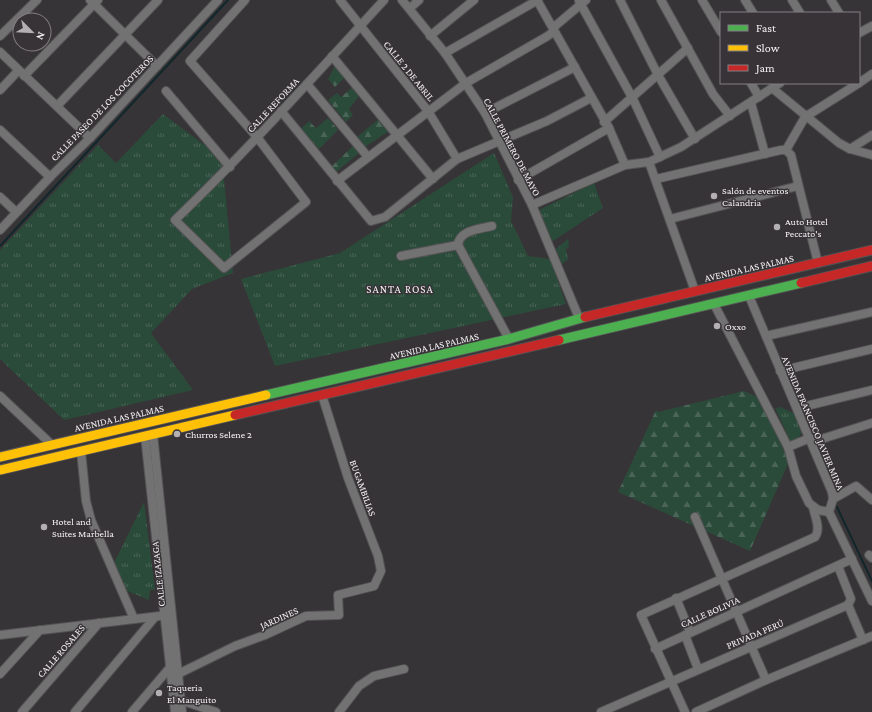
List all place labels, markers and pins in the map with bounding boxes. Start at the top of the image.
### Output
place label: Salón de eventos Calandria [722,185,789,208]
marker: Salón de eventos Calandria [709,191,719,201]
place label: Auto Hotel Peccato's [785,216,828,239]
marker: Auto Hotel Peccato's [772,222,782,232]
marker: Oxxo [712,321,722,331]
place label: Oxxo [725,321,746,332]
marker: Churros Selene 2 [172,429,182,439]
place label: Churros Selene 2 [185,429,252,440]
place label: Hotel and Suites Marbella [52,516,114,539]
marker: Hotel and Suites Marbella [39,522,49,532]
place label: Taqueria El Manguito [167,682,216,705]
marker: Taqueria El Manguito [154,688,164,698]

